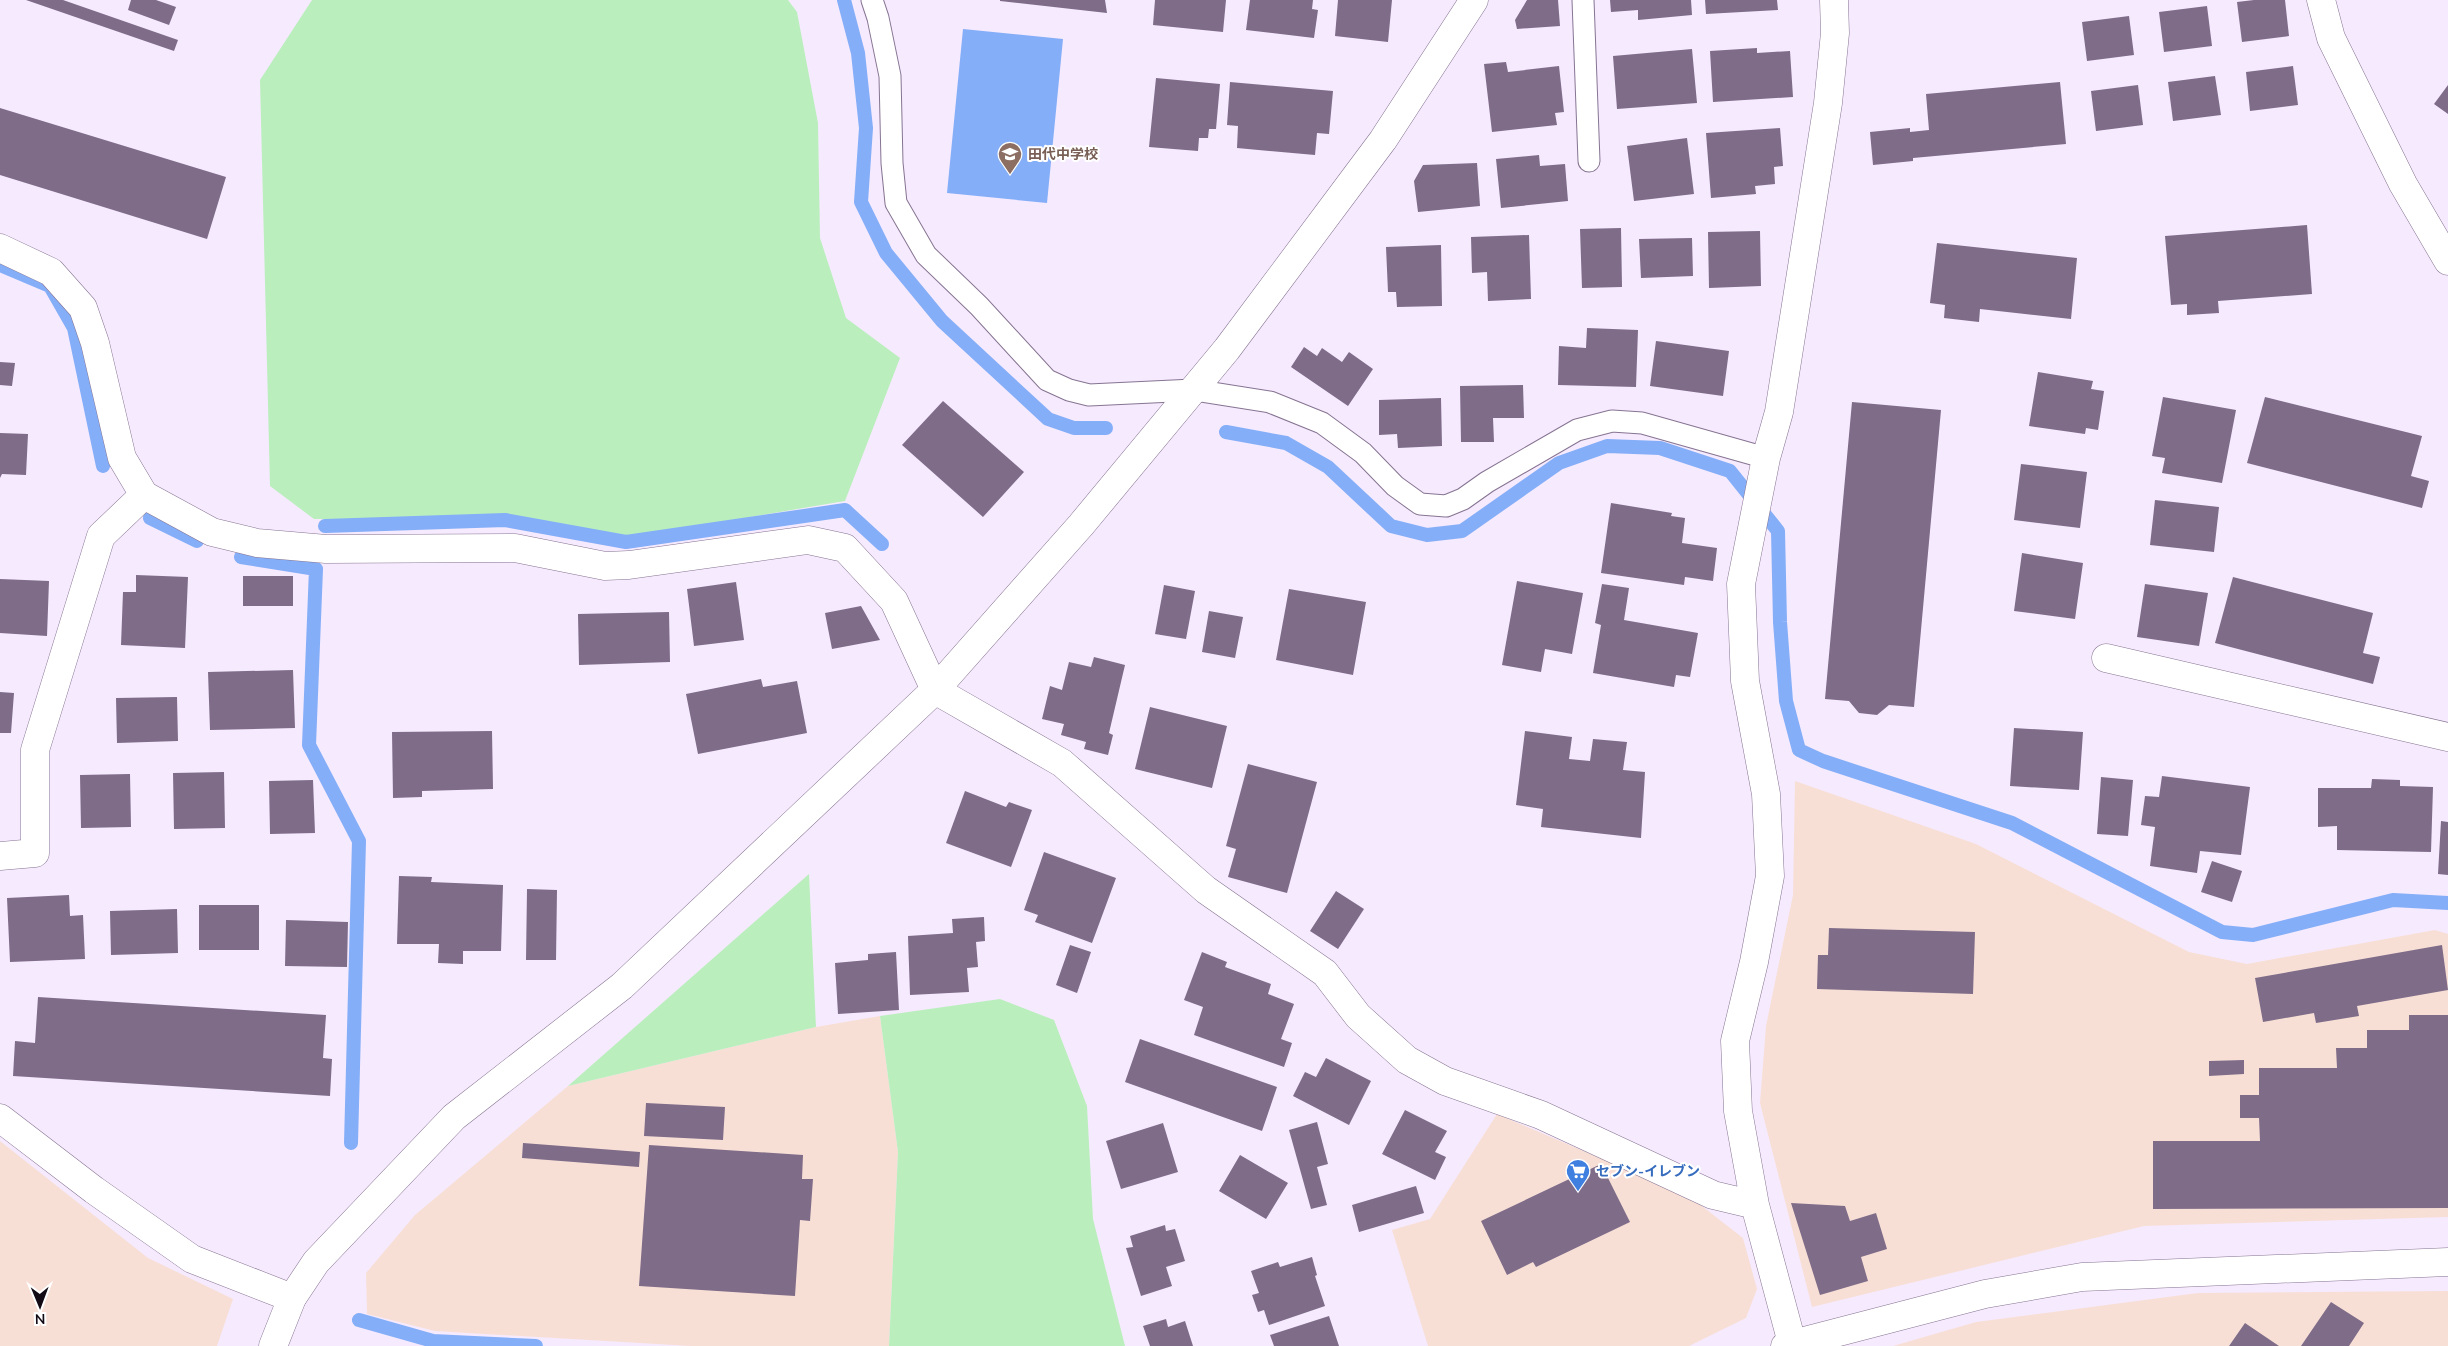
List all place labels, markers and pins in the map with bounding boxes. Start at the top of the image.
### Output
school or university icon: 田代中学校 [997,141,1023,175]
place label: 田代中学校 [1028,145,1098,164]
supermarket icon: セブン-イレブン [1565,1158,1591,1192]
place label: セブン-イレブン [1596,1162,1700,1181]

